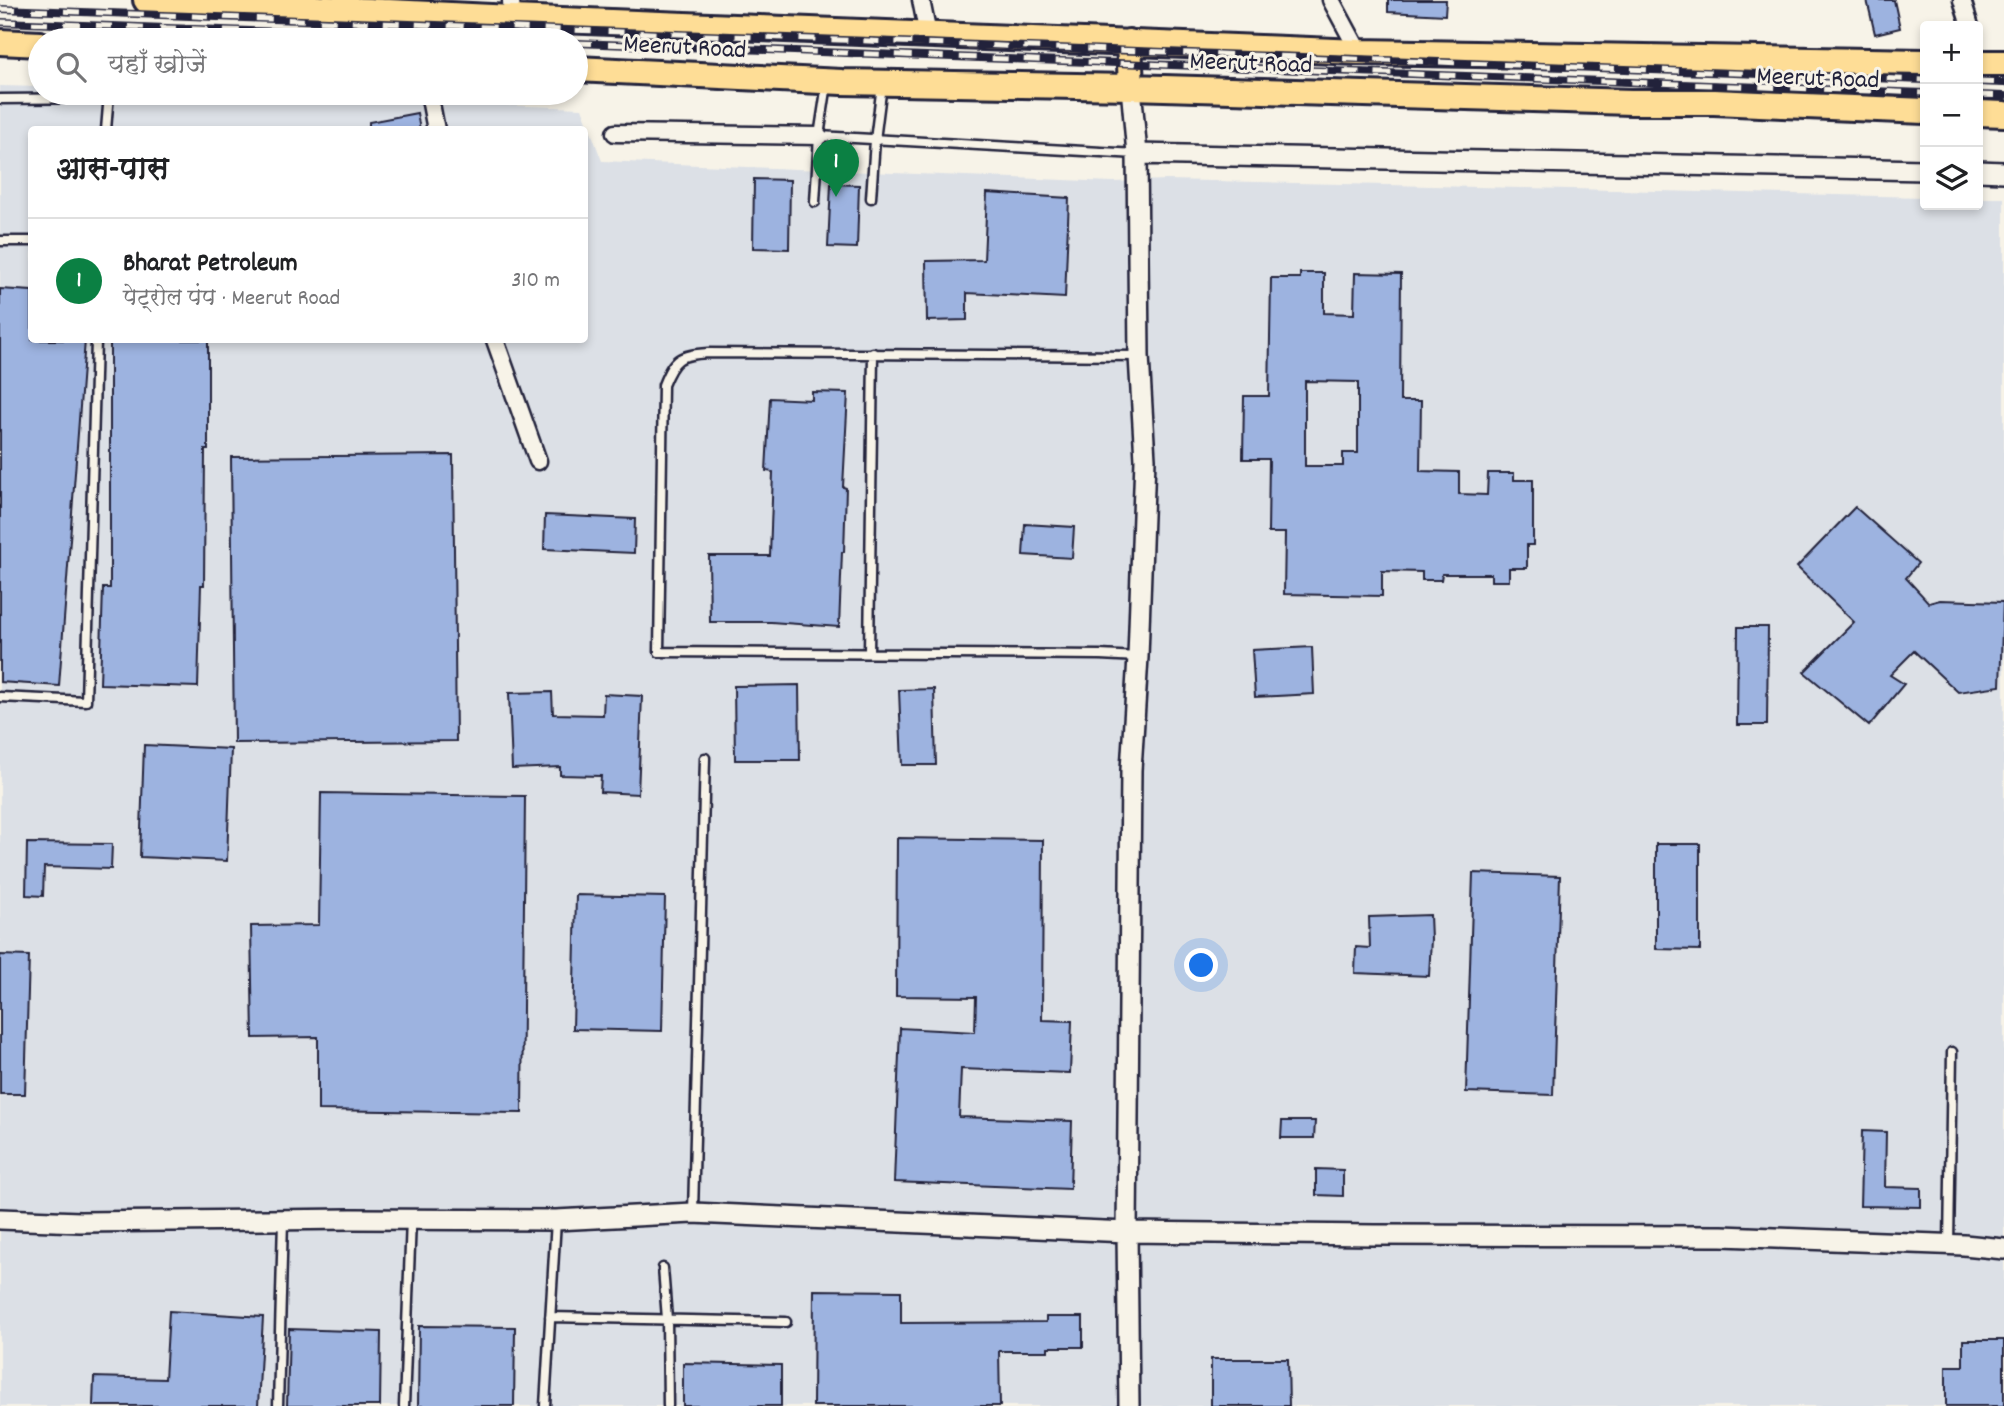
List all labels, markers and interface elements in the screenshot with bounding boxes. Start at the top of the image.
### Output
map controls [1920,21,1983,210]
button: + [1920,21,1983,84]
street label: Meerut Road [622,27,747,70]
search box [28,28,588,105]
street label: Meerut Road [1189,44,1313,85]
icon: search [52,48,90,86]
text: यहाँ खोजें [108,48,206,85]
street label: Meerut Road [1756,59,1880,100]
button: − [1920,84,1983,147]
pin: 1 [813,139,859,197]
button: layers [1920,147,1983,210]
text: आस-पास [56,150,168,193]
text: Bharat Petroleum [123,246,298,283]
text: 1 [76,265,82,298]
text: 310 m [511,265,560,298]
text: पेट्रोल पंप · Meerut Road [123,283,340,316]
your location [1184,948,1218,982]

